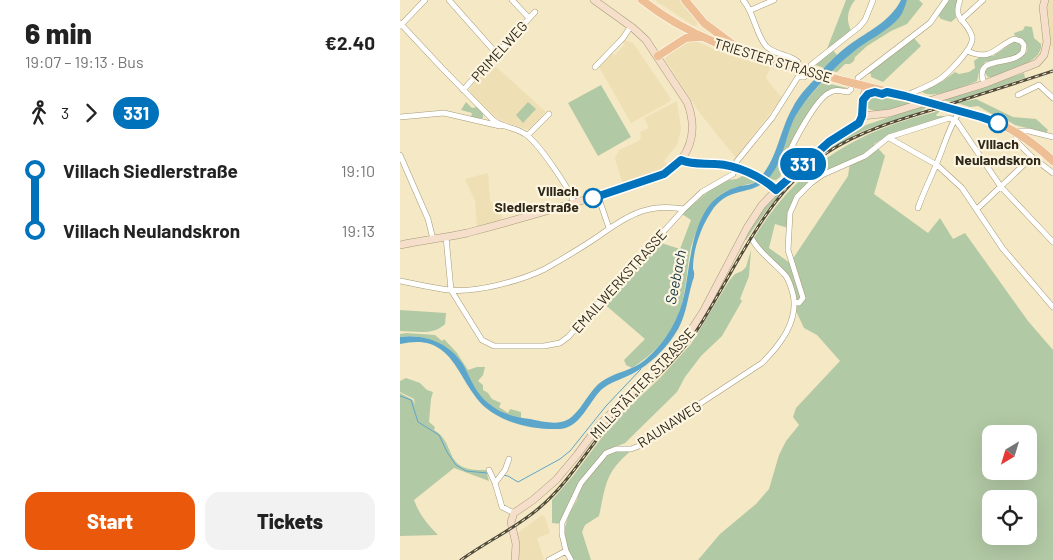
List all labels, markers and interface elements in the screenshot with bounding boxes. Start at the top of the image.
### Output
text: 6 min [25,16,92,50]
street label: PRIMELWEG [467,17,531,85]
text: €2.40 [325,31,375,54]
street label: TRIESTER STRASSE [712,34,834,86]
text: 19:07 – 19:13 · Bus [25,52,144,71]
icon: walk [25,99,53,127]
icon: forward [77,99,105,127]
text: 331 [123,102,149,124]
text: 3 [61,103,69,122]
marker: Villach Neulandskron [988,113,1008,133]
place label: Villach Neulandskron [955,135,1041,168]
line badge: 331 [774,148,832,180]
text: 331 [790,153,816,175]
text: Villach Siedlerstraße [63,159,238,182]
text: 19:10 [341,161,375,180]
place label: Villach Siedlerstraße [495,182,579,215]
marker: Villach Siedlerstraße [583,188,603,208]
text: Villach Neulandskron [63,219,240,242]
text: 19:13 [342,221,375,240]
street label: EMAILWERKSTRASSE [568,226,670,336]
water label: Seebach [661,248,689,306]
street label: MILLSTÄTTER STRASSE [586,324,698,442]
street label: RAUNAWEG [634,397,704,451]
north arrow [982,425,1038,480]
map controls [982,425,1037,545]
button: locate [982,490,1037,545]
button: Start [25,492,195,550]
button: Tickets [205,492,375,550]

